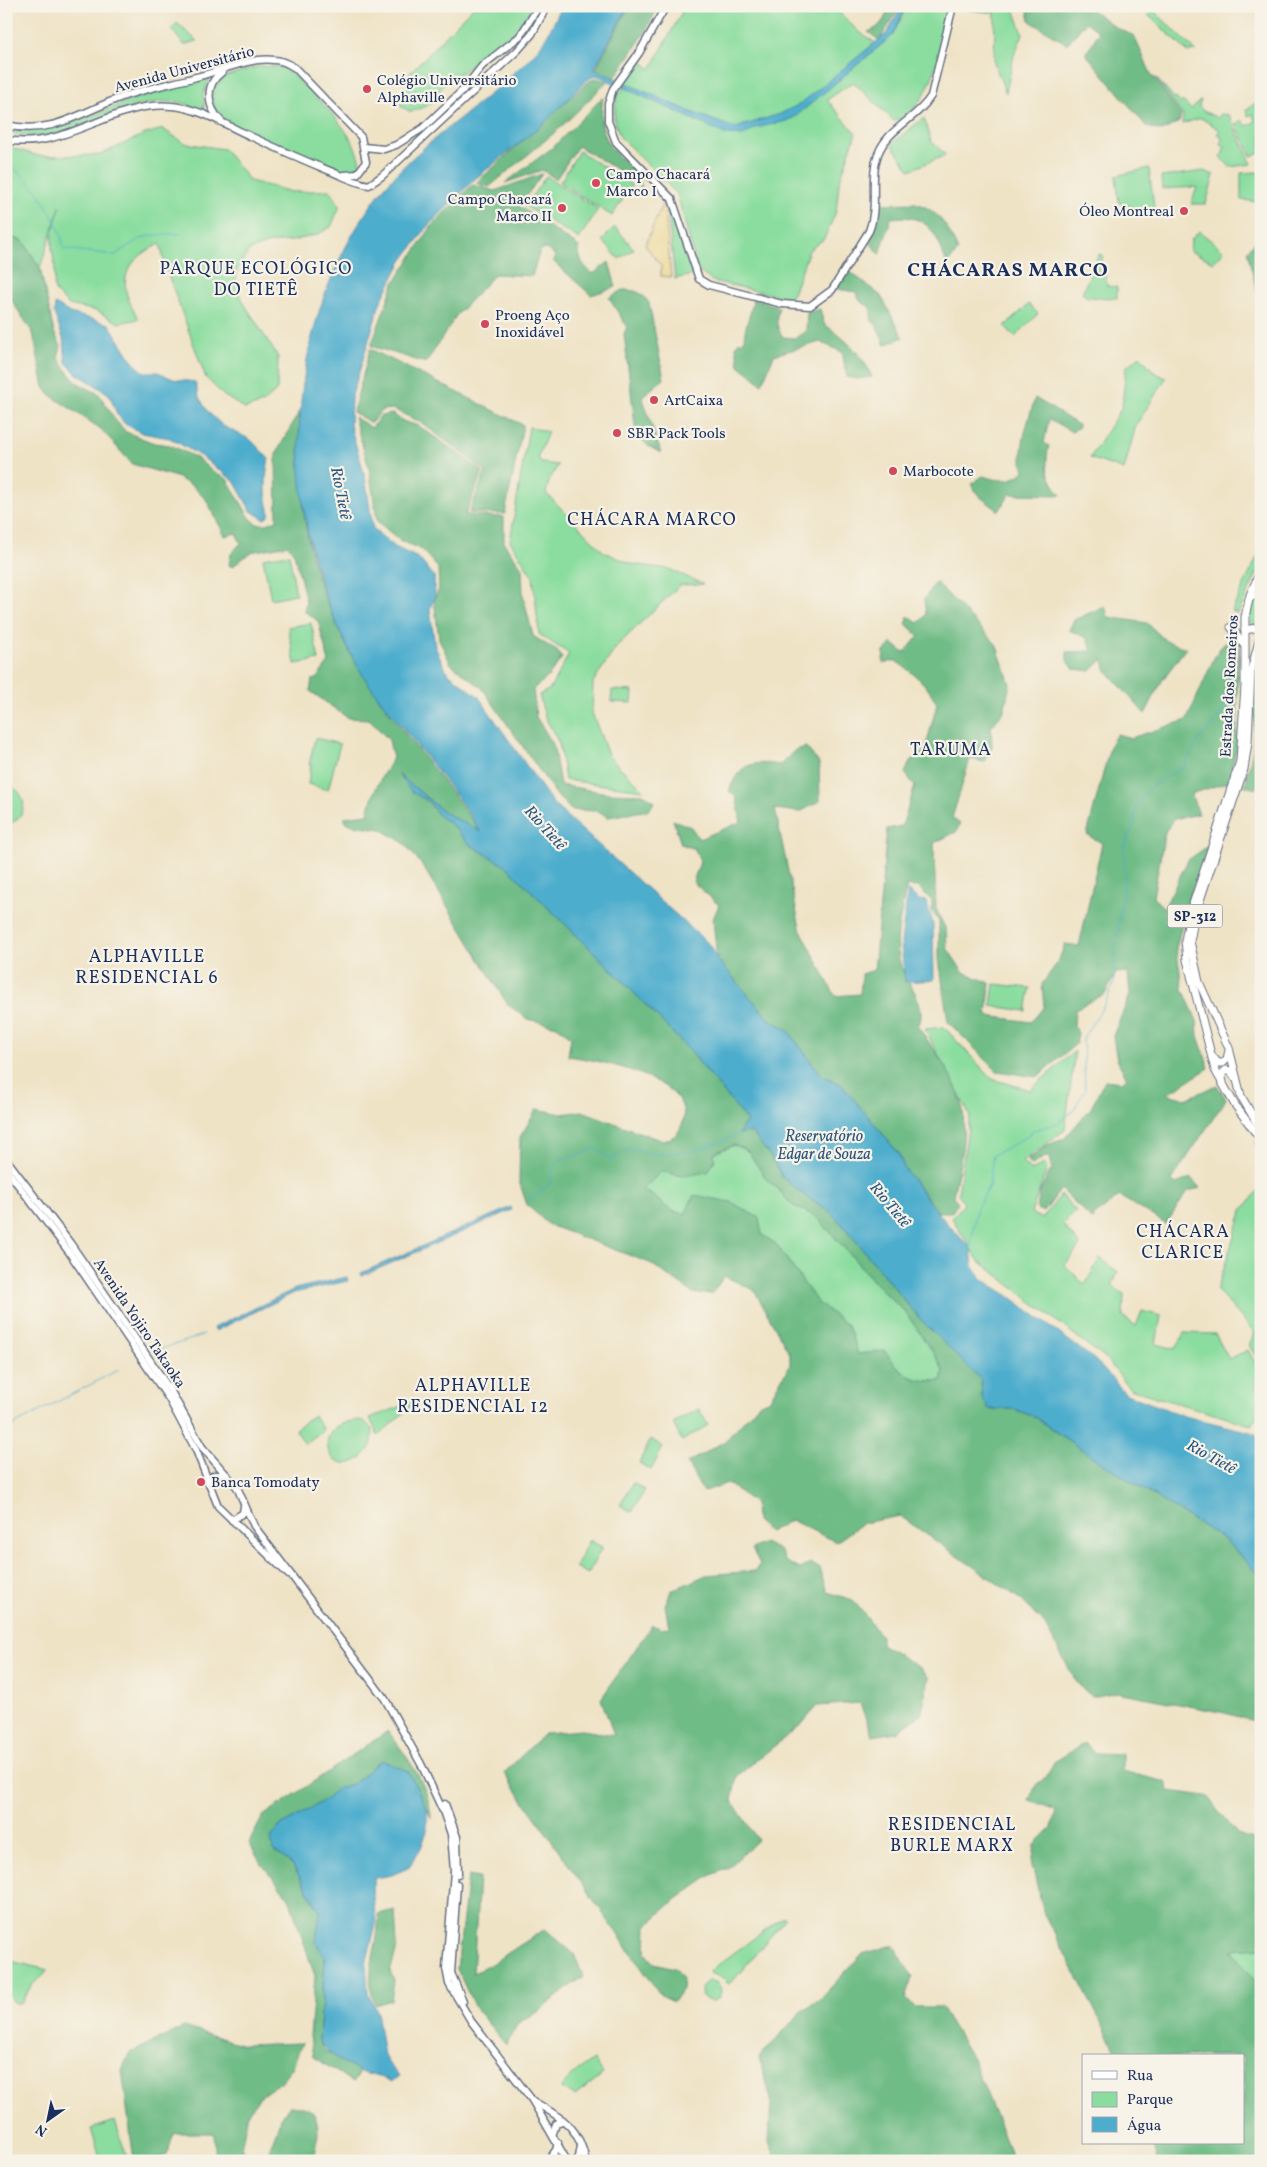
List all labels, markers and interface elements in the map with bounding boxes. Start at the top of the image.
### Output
street label: Avenida Universitário [112,42,257,99]
place label: Colégio Universitário Alphaville [377,71,517,109]
marker: Colégio Universitário Alphaville [361,83,373,95]
place label: Campo Chacará Marco I [606,165,710,203]
marker: Campo Chacará Marco I [590,177,602,189]
place label: Campo Chacará Marco II [448,190,552,228]
marker: Campo Chacará Marco II [556,202,568,214]
place label: Óleo Montreal [1079,202,1174,223]
marker: Óleo Montreal [1178,205,1190,217]
district label: PARQUE ECOLÓGICO DO TIETÊ [160,257,352,303]
district label: CHÁCARAS MARCO [907,257,1109,285]
place label: Proeng Aço Inoxidável [495,306,570,344]
marker: Proeng Aço Inoxidável [479,318,491,330]
place label: ArtCaixa [664,391,723,412]
marker: ArtCaixa [648,394,660,406]
place label: SBR Pack Tools [627,424,726,445]
marker: SBR Pack Tools [611,427,623,439]
place label: Marbocote [903,462,974,483]
water label: Rio Tietê [324,465,356,523]
marker: Marbocote [887,465,899,477]
district label: CHÁCARA MARCO [567,508,737,533]
street label: Estrada dos Romeiros [1216,614,1245,758]
district label: TARUMA [910,738,992,763]
water label: Rio Tietê [518,801,571,856]
road number: SP-312 [1168,904,1222,928]
district label: ALPHAVILLE RESIDENCIAL 6 [75,945,219,991]
water label: Reservatório Edgar de Souza [777,1126,871,1166]
water label: Rio Tietê [864,1178,916,1234]
district label: CHÁCARA CLARICE [1136,1220,1230,1266]
street label: Avenida Yojiro Takaoka [87,1255,190,1393]
district label: ALPHAVILLE RESIDENCIAL 12 [397,1374,549,1420]
water label: Rio Tietê [1182,1435,1241,1481]
place label: Banca Tomodaty [211,1473,320,1494]
marker: Banca Tomodaty [195,1476,207,1488]
district label: RESIDENCIAL BURLE MARX [888,1813,1016,1859]
legend [1082,2054,1244,2144]
text: Rua [1127,2066,1153,2087]
text: Parque [1127,2090,1173,2111]
north arrow [22,2094,72,2144]
text: Água [1127,2116,1161,2137]
text: N [32,2119,51,2140]

